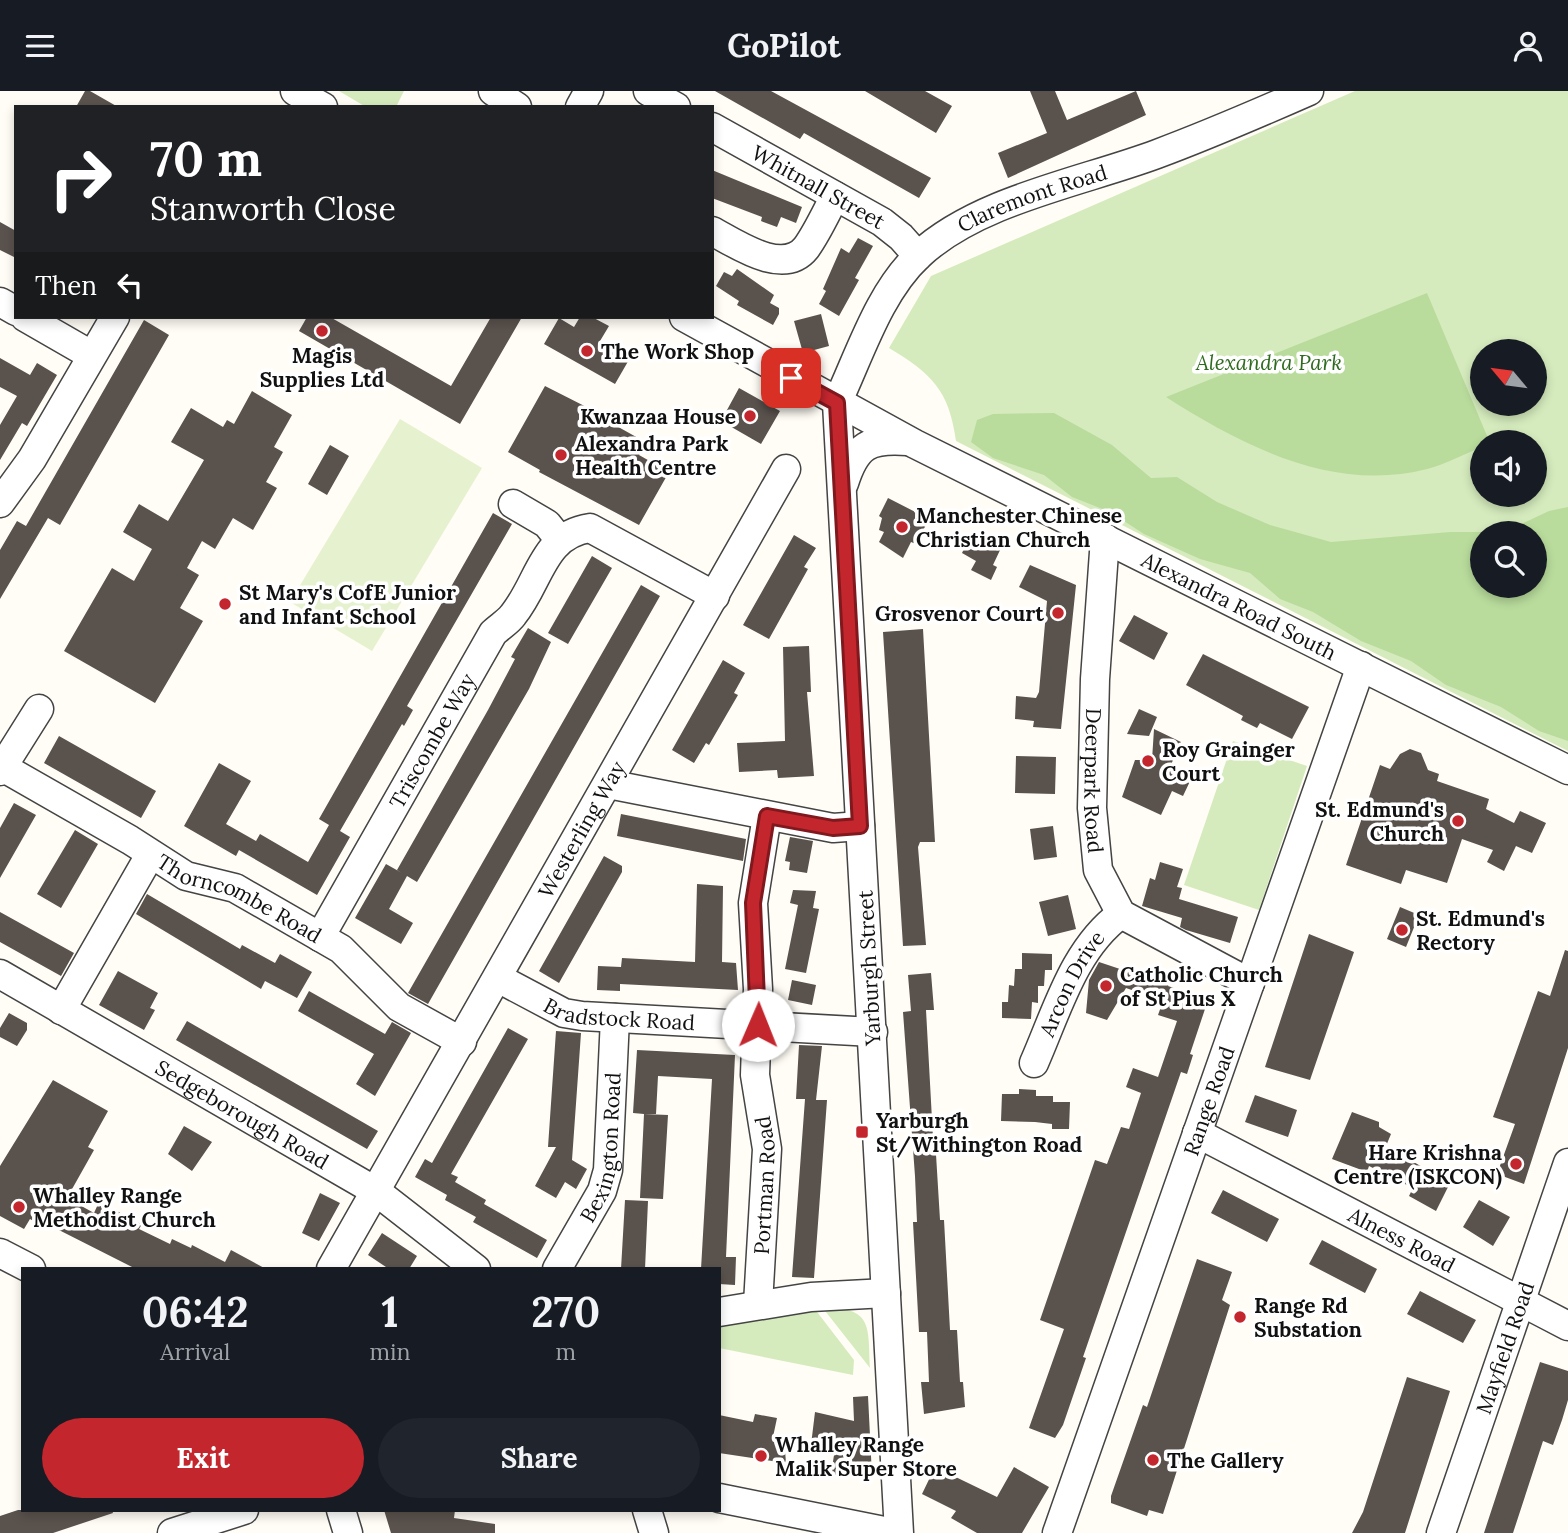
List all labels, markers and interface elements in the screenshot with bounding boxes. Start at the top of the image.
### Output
text: GoPilot [727,25,841,66]
icon: menu [21,27,59,65]
icon: person [1509,27,1547,65]
text: 70 m [150,127,262,189]
icon: right [35,133,126,224]
street label: Whitnall Street [747,139,891,235]
street label: Claremont Road [952,158,1110,238]
text: Stanworth Close [150,188,396,229]
icon: left [111,266,149,304]
text: Then [35,269,97,302]
marker: Magis Supplies Ltd [314,323,330,339]
place label: The Work Shop [601,338,754,365]
north arrow [1470,339,1547,417]
map controls [1470,339,1547,598]
place label: Magis Supplies Ltd [260,342,384,393]
marker: The Work Shop [579,343,595,359]
pin [761,348,821,408]
park label: Alexandra Park [1195,349,1342,376]
icon: arrive [772,359,810,397]
place label: Kwanzaa House [580,403,736,430]
marker: Kwanzaa House [742,408,758,424]
place label: Alexandra Park Health Centre [575,430,729,481]
button: sound [1470,430,1547,507]
marker: Alexandra Park Health Centre [553,447,569,463]
place label: Manchester Chinese Christian Church [916,502,1122,553]
marker: Manchester Chinese Christian Church [894,519,910,535]
button: search [1470,521,1547,598]
street label: Alexandra Road South [1136,545,1341,666]
place label: St Mary's CofE Junior and Infant School [239,579,456,630]
marker: St Mary's CofE Junior and Infant School [217,596,233,612]
place label: Grosvenor Court [875,600,1044,627]
marker: Grosvenor Court [1050,605,1066,621]
street label: Triscombe Way [383,668,481,813]
street label: Deerpark Road [1078,708,1110,854]
place label: Roy Grainger Court [1162,736,1295,787]
marker: Roy Grainger Court [1140,753,1156,769]
street label: Westerling Way [532,756,631,902]
place label: St. Edmund's Church [1315,796,1444,847]
marker: St. Edmund's Church [1450,813,1466,829]
street label: Thorncombe Road [152,847,327,949]
street label: Yarburgh Street [851,889,887,1047]
place label: St. Edmund's Rectory [1416,905,1545,956]
marker: St. Edmund's Rectory [1394,922,1410,938]
street label: Arcon Drive [1033,925,1110,1042]
place label: Catholic Church of St Pius X [1120,961,1283,1012]
marker: Catholic Church of St Pius X [1098,978,1114,994]
position arrow [721,988,795,1062]
street label: Bradstock Road [539,991,696,1036]
street label: Range Road [1177,1043,1240,1159]
street label: Sedgeborough Road [151,1053,334,1175]
street label: Bexington Road [573,1072,626,1227]
place label: Yarburgh St/Withington Road [876,1107,1082,1158]
street label: Portman Road [747,1114,781,1255]
marker: Yarburgh St/Withington Road [854,1124,870,1140]
place label: Hare Krishna Centre (ISKCON) [1334,1139,1502,1190]
marker: Hare Krishna Centre (ISKCON) [1508,1156,1524,1172]
place label: Whalley Range Methodist Church [33,1182,216,1233]
marker: Whalley Range Methodist Church [11,1199,27,1215]
street label: Alness Road [1343,1200,1460,1279]
street label: Mayfield Road [1469,1278,1540,1417]
text: 06:42 [142,1285,249,1339]
text: 1 [381,1285,398,1339]
text: 270 [531,1285,600,1339]
place label: Range Rd Substation [1254,1292,1362,1343]
marker: Range Rd Substation [1232,1309,1248,1325]
text: Arrival [160,1337,230,1366]
text: min [369,1337,410,1366]
text: m [555,1337,576,1366]
button: Exit [42,1418,364,1498]
button: Share [378,1418,700,1498]
place label: Whalley Range Malik Super Store [775,1431,957,1482]
place label: The Gallery [1167,1447,1284,1474]
marker: Whalley Range Malik Super Store [753,1448,769,1464]
marker: The Gallery [1145,1452,1161,1468]

